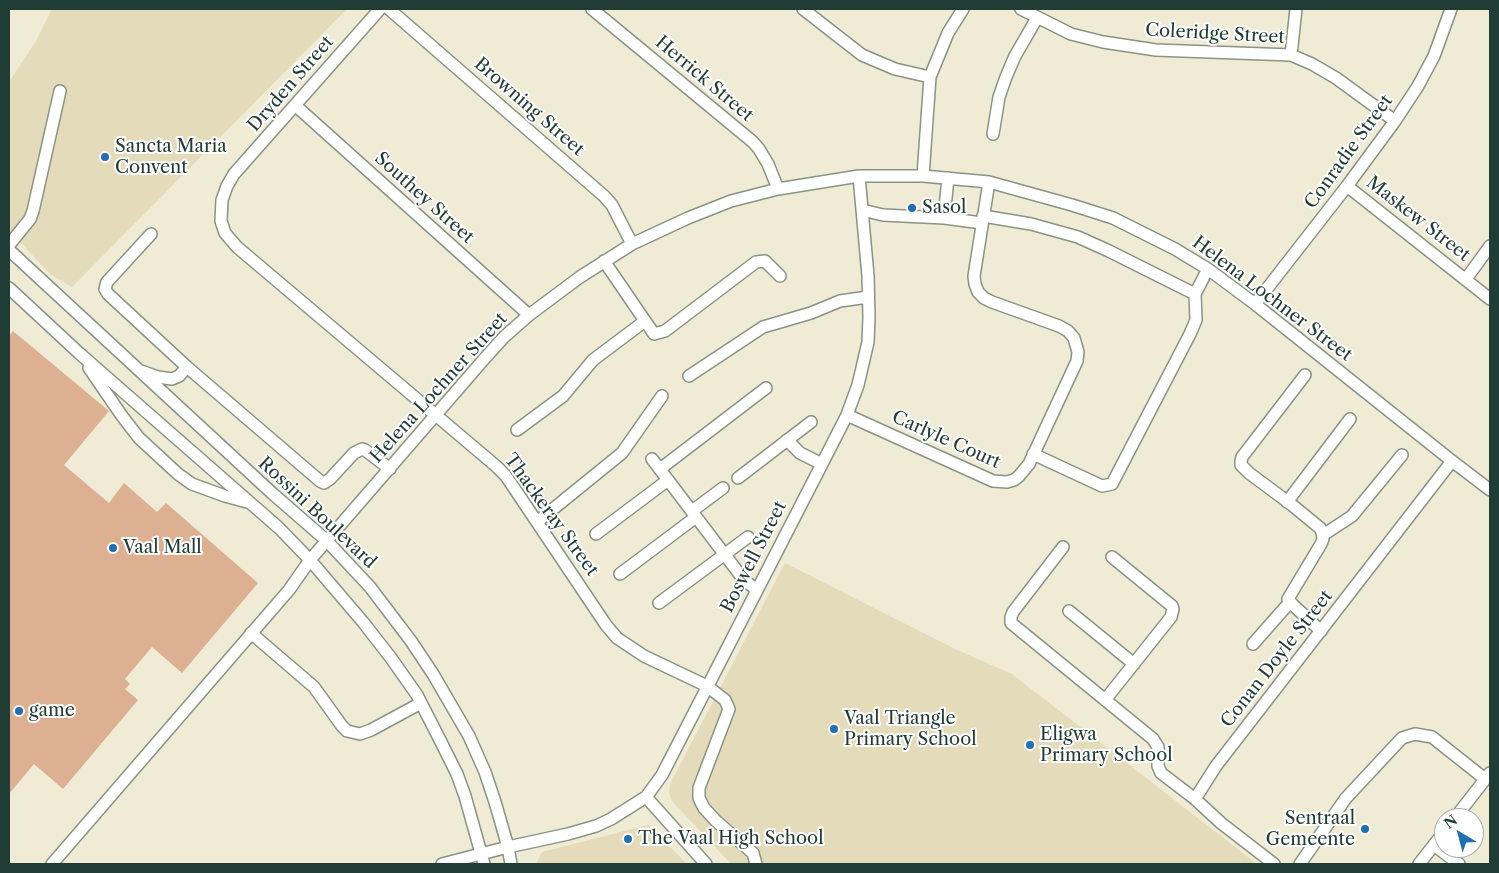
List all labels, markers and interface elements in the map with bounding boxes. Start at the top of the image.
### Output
street label: Coleridge Street [1145,20,1285,48]
street label: Dryden Street [244,32,338,136]
street label: Herrick Street [651,32,757,126]
street label: Browning Street [470,53,588,161]
street label: Conradie Street [1300,91,1398,213]
place label: Sancta Maria Convent [115,136,227,178]
street label: Southey Street [370,148,478,248]
marker: Sancta Maria Convent [99,151,111,163]
street label: Maskew Street [1362,172,1474,266]
place label: Sasol [922,197,966,219]
marker: Sasol [906,202,918,214]
street label: Helena Lochner Street [1188,232,1356,366]
street label: Helena Lochner Street [366,309,512,467]
street label: Carlyle Court [889,406,1003,474]
street label: Thackeray Street [499,450,603,580]
street label: Rossini Boulevard [253,453,381,573]
street label: Boswell Street [717,498,791,616]
place label: Vaal Mall [123,537,202,559]
marker: Vaal Mall [107,542,119,554]
street label: Conan Doyle Street [1217,586,1337,732]
place label: game [29,700,75,722]
marker: game [13,705,25,717]
place label: Vaal Triangle Primary School [844,708,977,751]
marker: Vaal Triangle Primary School [828,723,840,735]
place label: Eligwa Primary School [1040,724,1173,766]
marker: Eligwa Primary School [1024,739,1036,751]
place label: Sentraal Gemeente [1266,808,1355,851]
north arrow [1434,808,1484,858]
text: N [1440,811,1461,833]
marker: Sentraal Gemeente [1359,823,1371,835]
place label: The Vaal High School [638,828,823,850]
marker: The Vaal High School [622,833,634,845]

